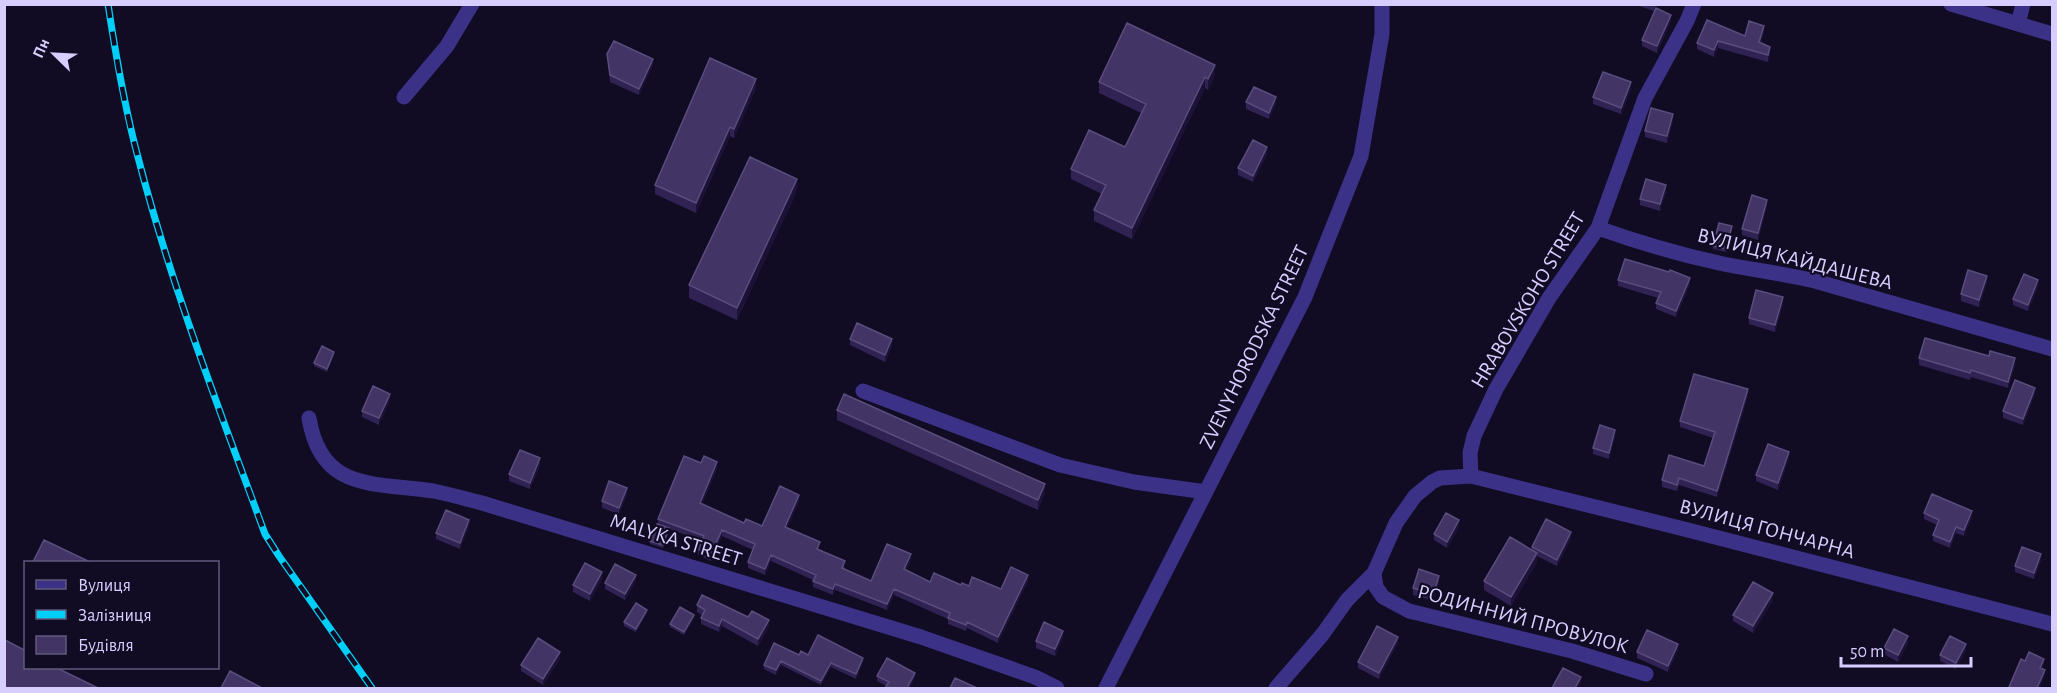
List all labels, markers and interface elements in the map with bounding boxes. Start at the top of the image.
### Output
north arrow [24,24,84,84]
text: Пн [30,36,52,60]
street label: HRABOVSKOHO STREET [1467,208,1589,392]
street label: ВУЛИЦЯ КАЙДАШЕВА [1695,224,1895,293]
street label: ZVENYHORODSKA STREET [1196,242,1312,452]
street label: ВУЛИЦЯ ГОНЧАРНА [1677,495,1857,563]
street label: MALYKA STREET [608,510,744,570]
legend [24,561,219,669]
text: Вулиця [78,577,131,595]
street label: РОДИННИЙ ПРОВУЛОК [1415,580,1631,657]
text: Залізниця [78,607,152,625]
scale bar [1841,630,1972,668]
text: Будівля [78,637,134,655]
text: 50 m [1850,643,1884,661]

